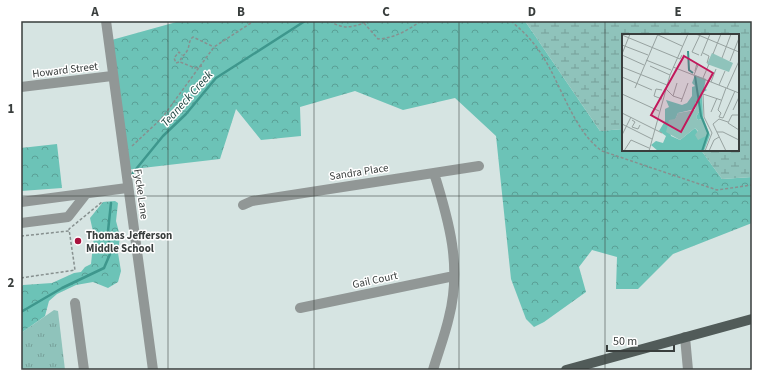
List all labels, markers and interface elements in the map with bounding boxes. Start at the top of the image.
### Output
text: A [90,3,99,21]
text: B [237,3,245,21]
text: C [382,3,390,21]
text: D [528,3,536,21]
text: E [674,3,682,21]
inset map [622,34,739,151]
street label: Howard Street [31,58,99,81]
water label: Teaneck Creek [157,67,217,131]
text: 1 [8,100,15,118]
street label: Sandra Place [328,160,390,184]
street label: Fycke Lane [130,168,152,221]
place label: Thomas Jefferson Middle School [86,228,172,256]
marker: Thomas Jefferson Middle School [73,236,83,246]
street label: Gail Court [351,268,399,292]
text: 2 [8,274,15,292]
scale bar [607,327,674,353]
text: 50 m [613,333,637,350]

